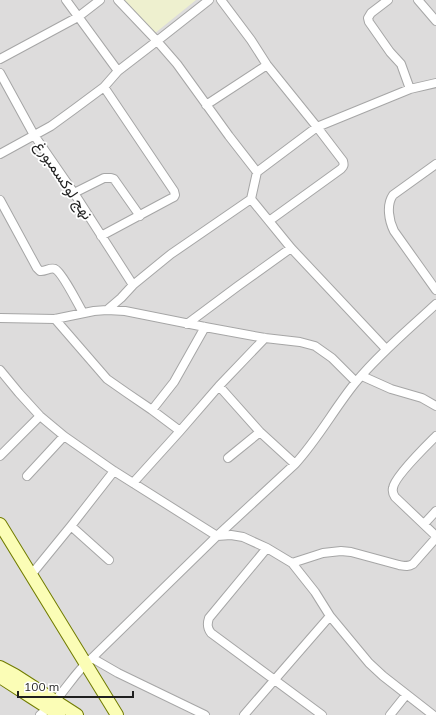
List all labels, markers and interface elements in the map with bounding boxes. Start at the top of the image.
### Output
street label: نهج لوكسمبورغ [29,137,97,224]
scale bar [18,673,133,699]
text: 100 m [24,679,59,694]

